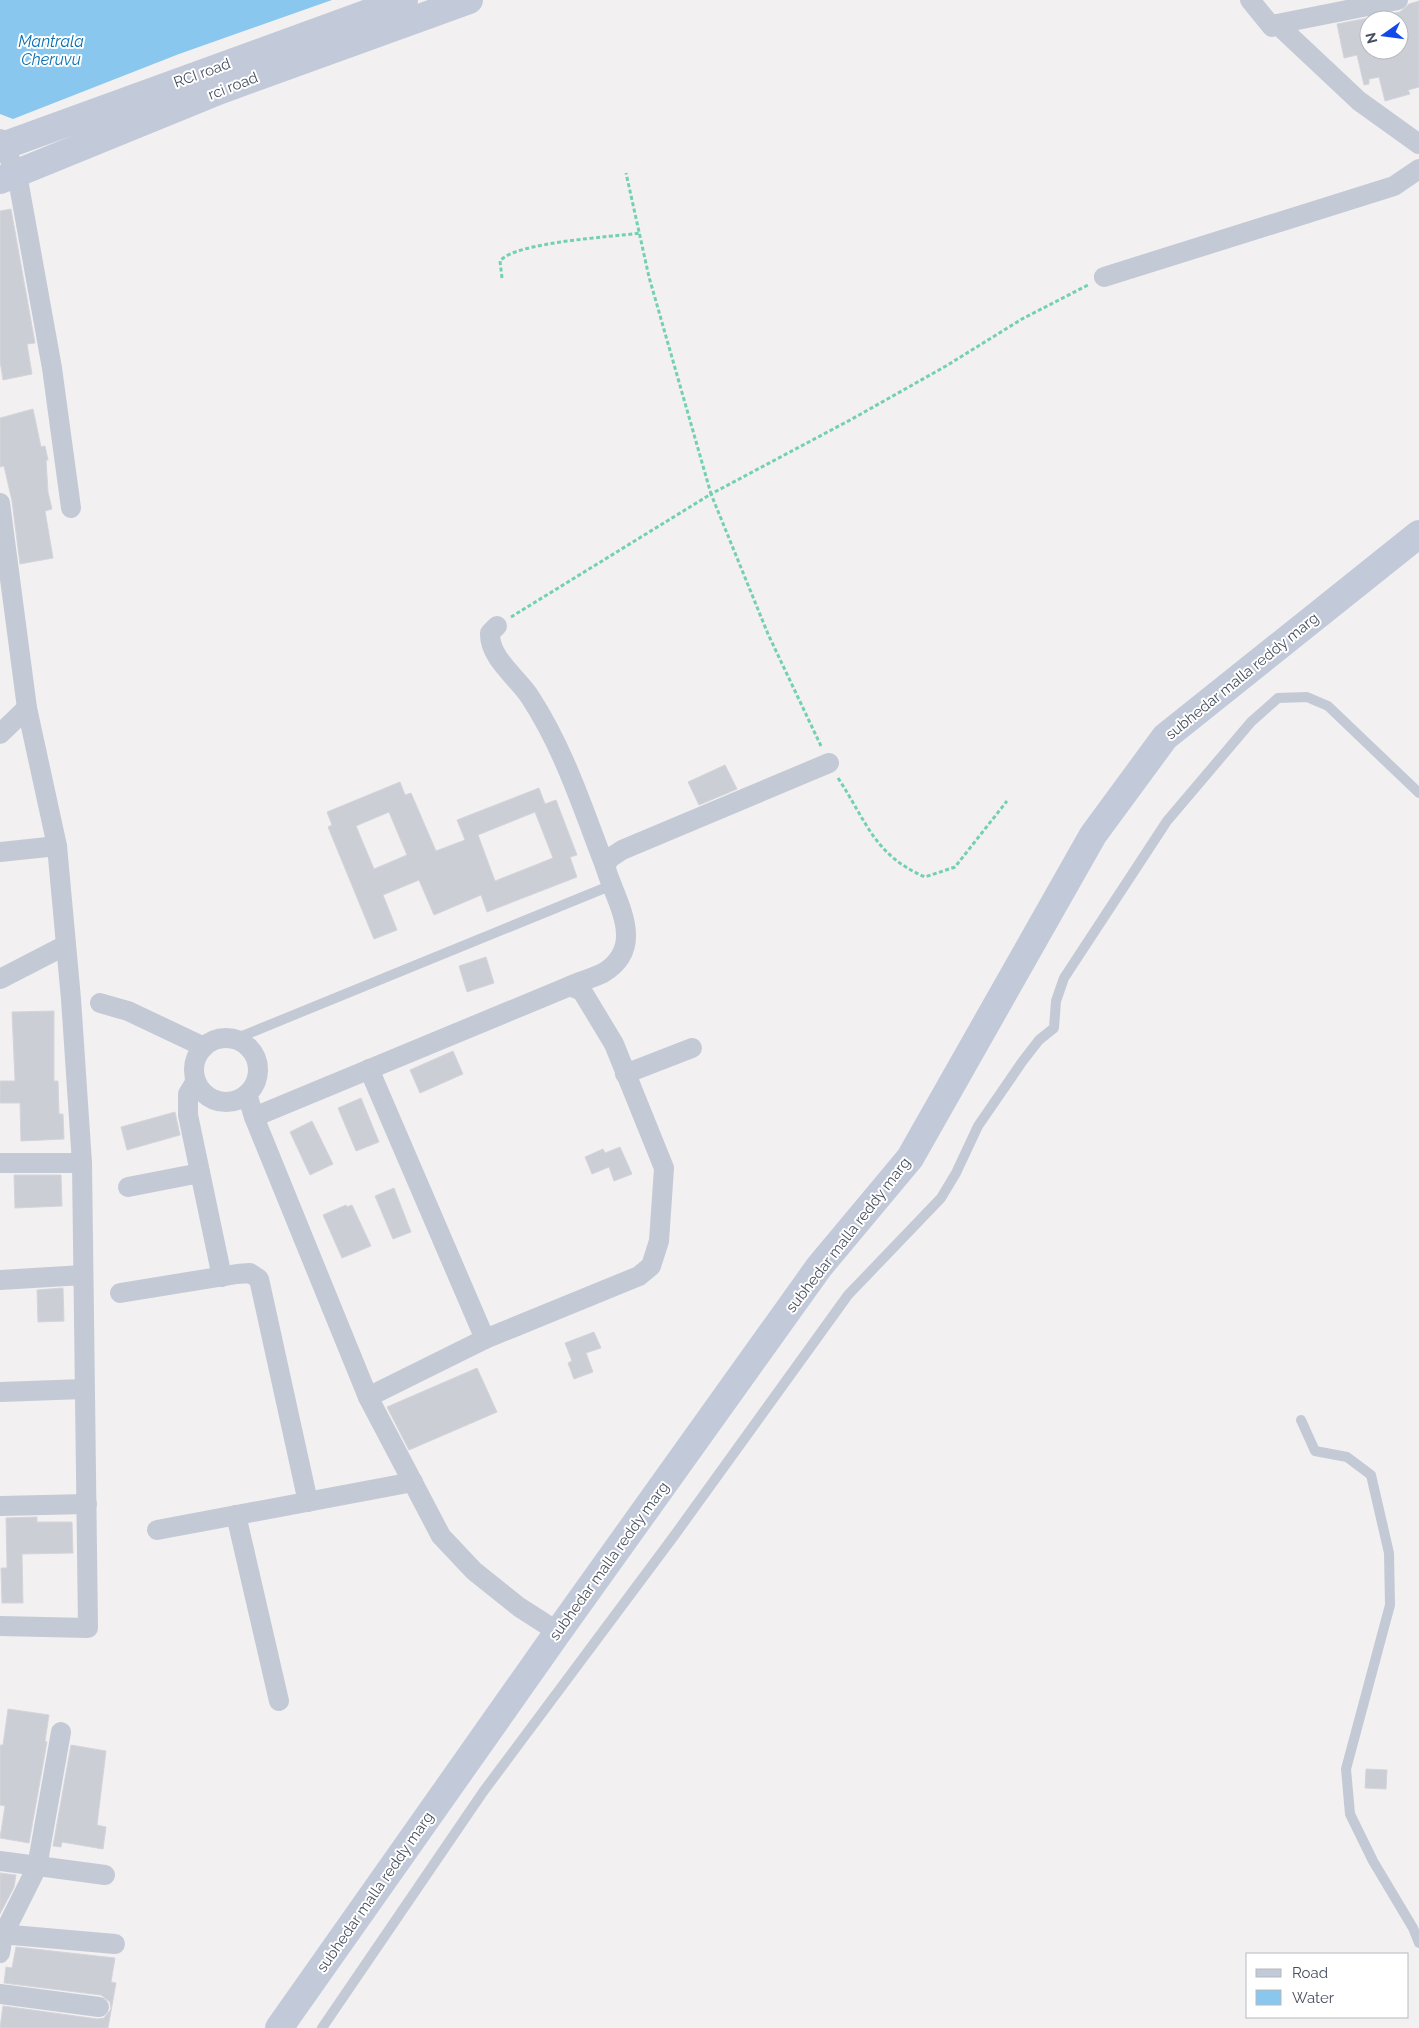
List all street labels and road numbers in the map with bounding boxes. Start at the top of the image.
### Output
street label: RCI road [171,54,233,92]
street label: rci road [206,68,260,104]
street label: subhedar malla reddy marg [1162,609,1322,743]
street label: subhedar malla reddy marg [782,1154,914,1316]
street label: subhedar malla reddy marg [545,1478,673,1644]
street label: subhedar malla reddy marg [313,1808,437,1976]

